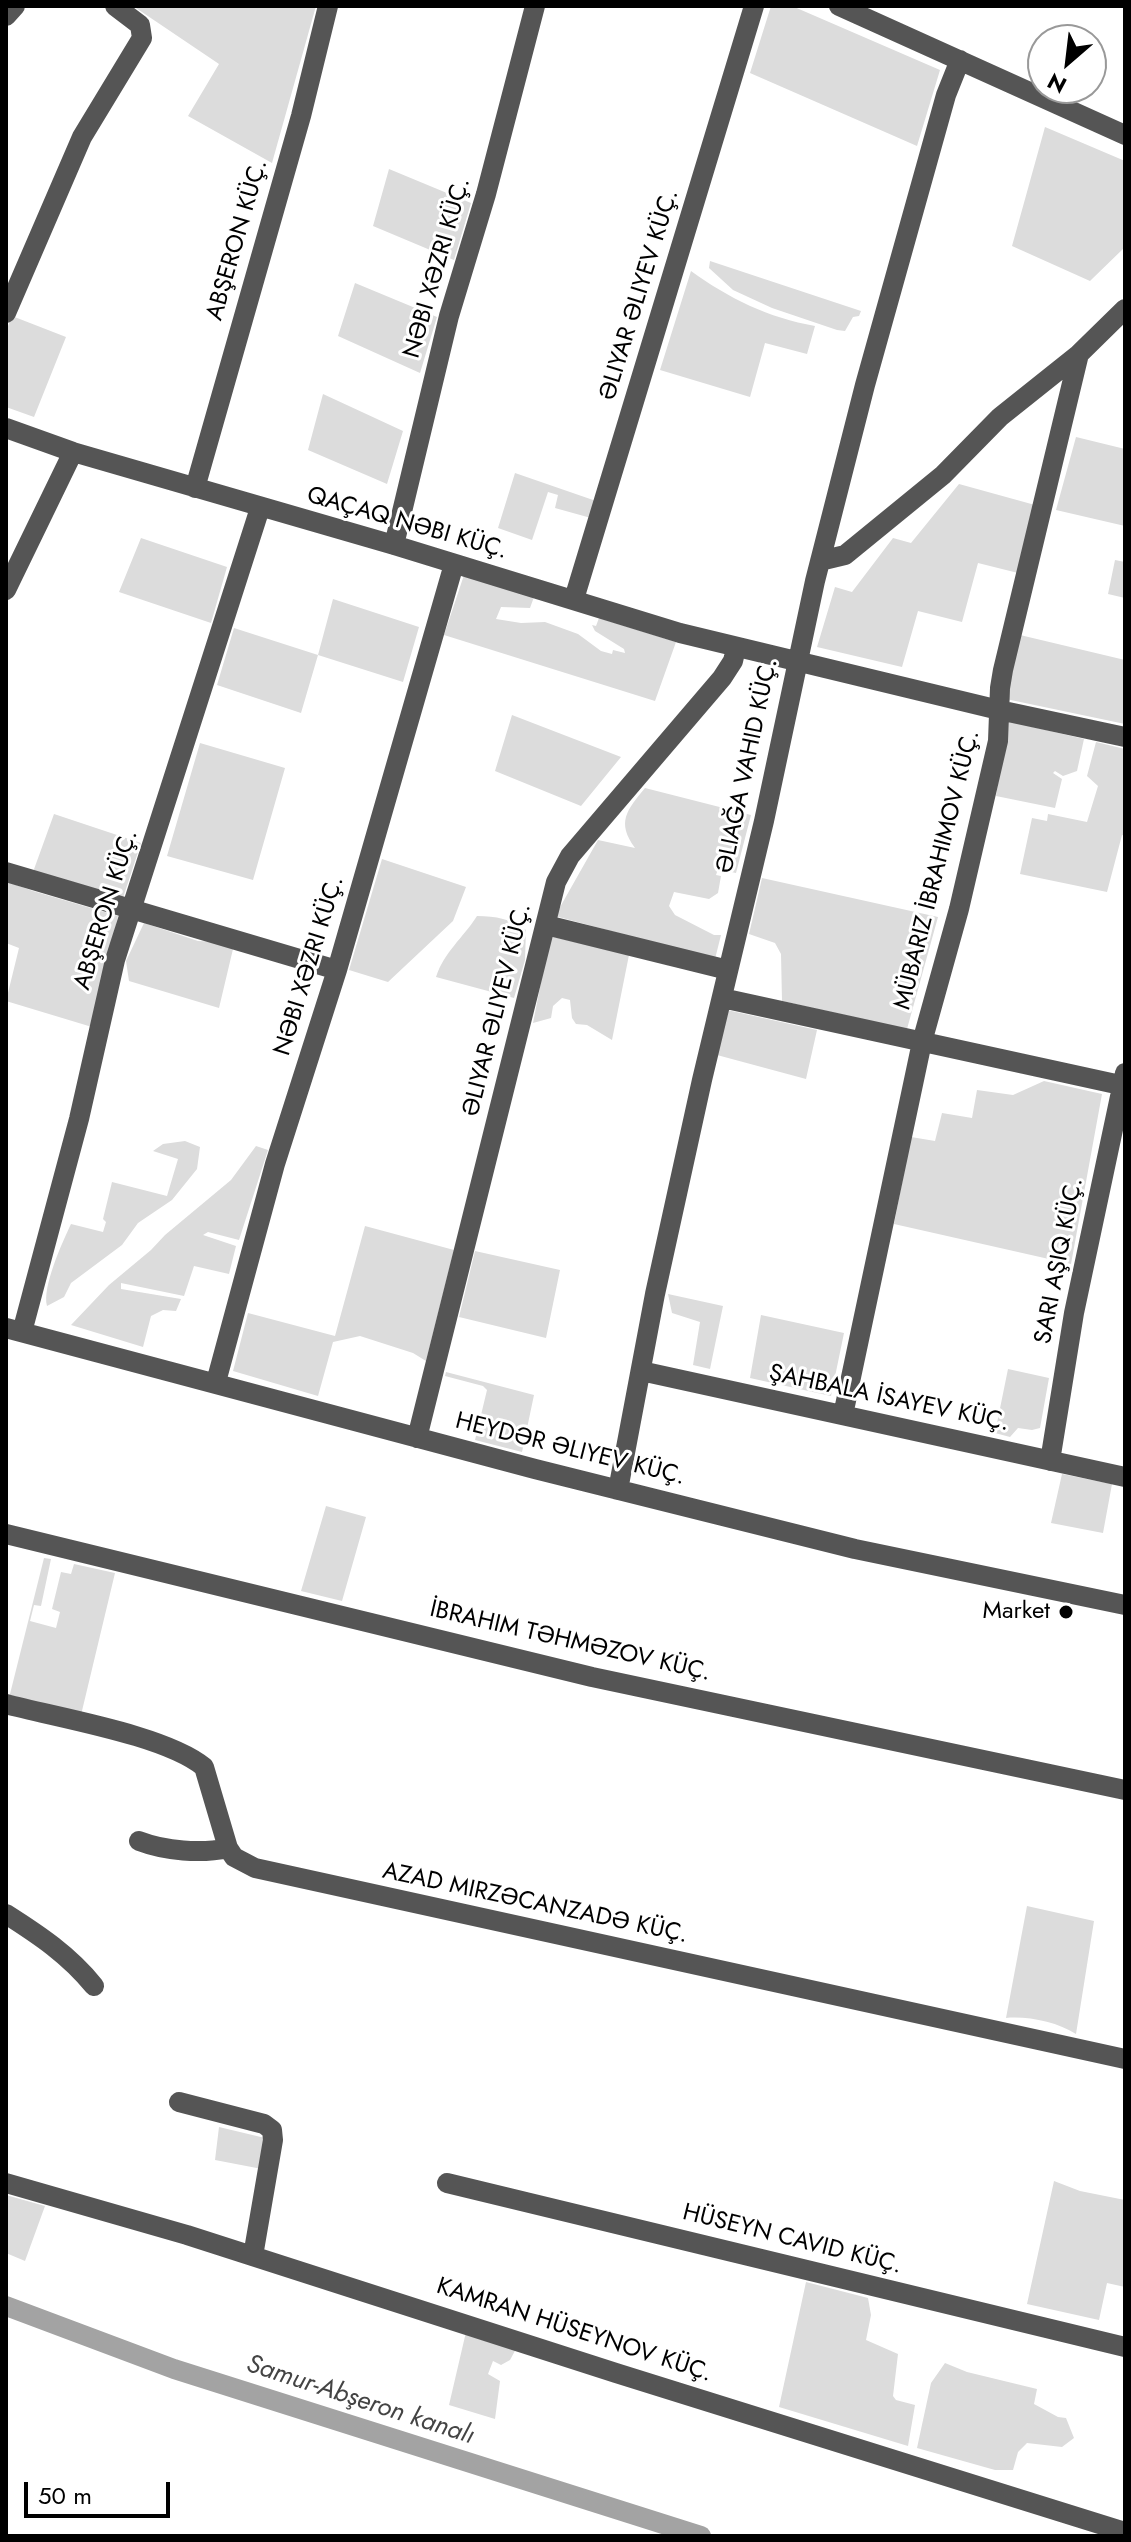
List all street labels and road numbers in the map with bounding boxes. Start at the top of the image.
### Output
street label: ABŞERON KÜÇ. [201,156,275,324]
street label: NƏBI XƏZRI KÜÇ. [398,174,478,362]
street label: ƏLIYAR ƏLIYEV KÜÇ. [594,186,686,404]
street label: QAÇAQ NƏBI KÜÇ. [303,482,511,566]
street label: ƏLIAĞA VAHID KÜÇ. [711,656,785,876]
street label: MÜBARIZ İBRAHIMOV KÜÇ. [889,727,987,1013]
street label: ABŞERON KÜÇ. [69,826,145,994]
street label: NƏBI XƏZRI KÜÇ. [269,873,351,1059]
street label: ƏLIYAR ƏLIYEV KÜÇ. [458,900,538,1120]
street label: SARI AŞIQ KÜÇ. [1030,1175,1090,1347]
street label: ŞAHBALA İSAYEV KÜÇ. [766,1359,1012,1439]
street label: HEYDƏR ƏLIYEV KÜÇ. [452,1408,688,1492]
street label: İBRAHIM TƏHMƏZOV KÜÇ. [427,1596,713,1688]
street label: AZAD MIRZƏCANZADƏ KÜÇ. [380,1858,690,1950]
street label: HÜSEYN CAVID KÜÇ. [679,2199,905,2281]
street label: KAMRAN HÜSEYNOV KÜÇ. [433,2273,715,2389]

